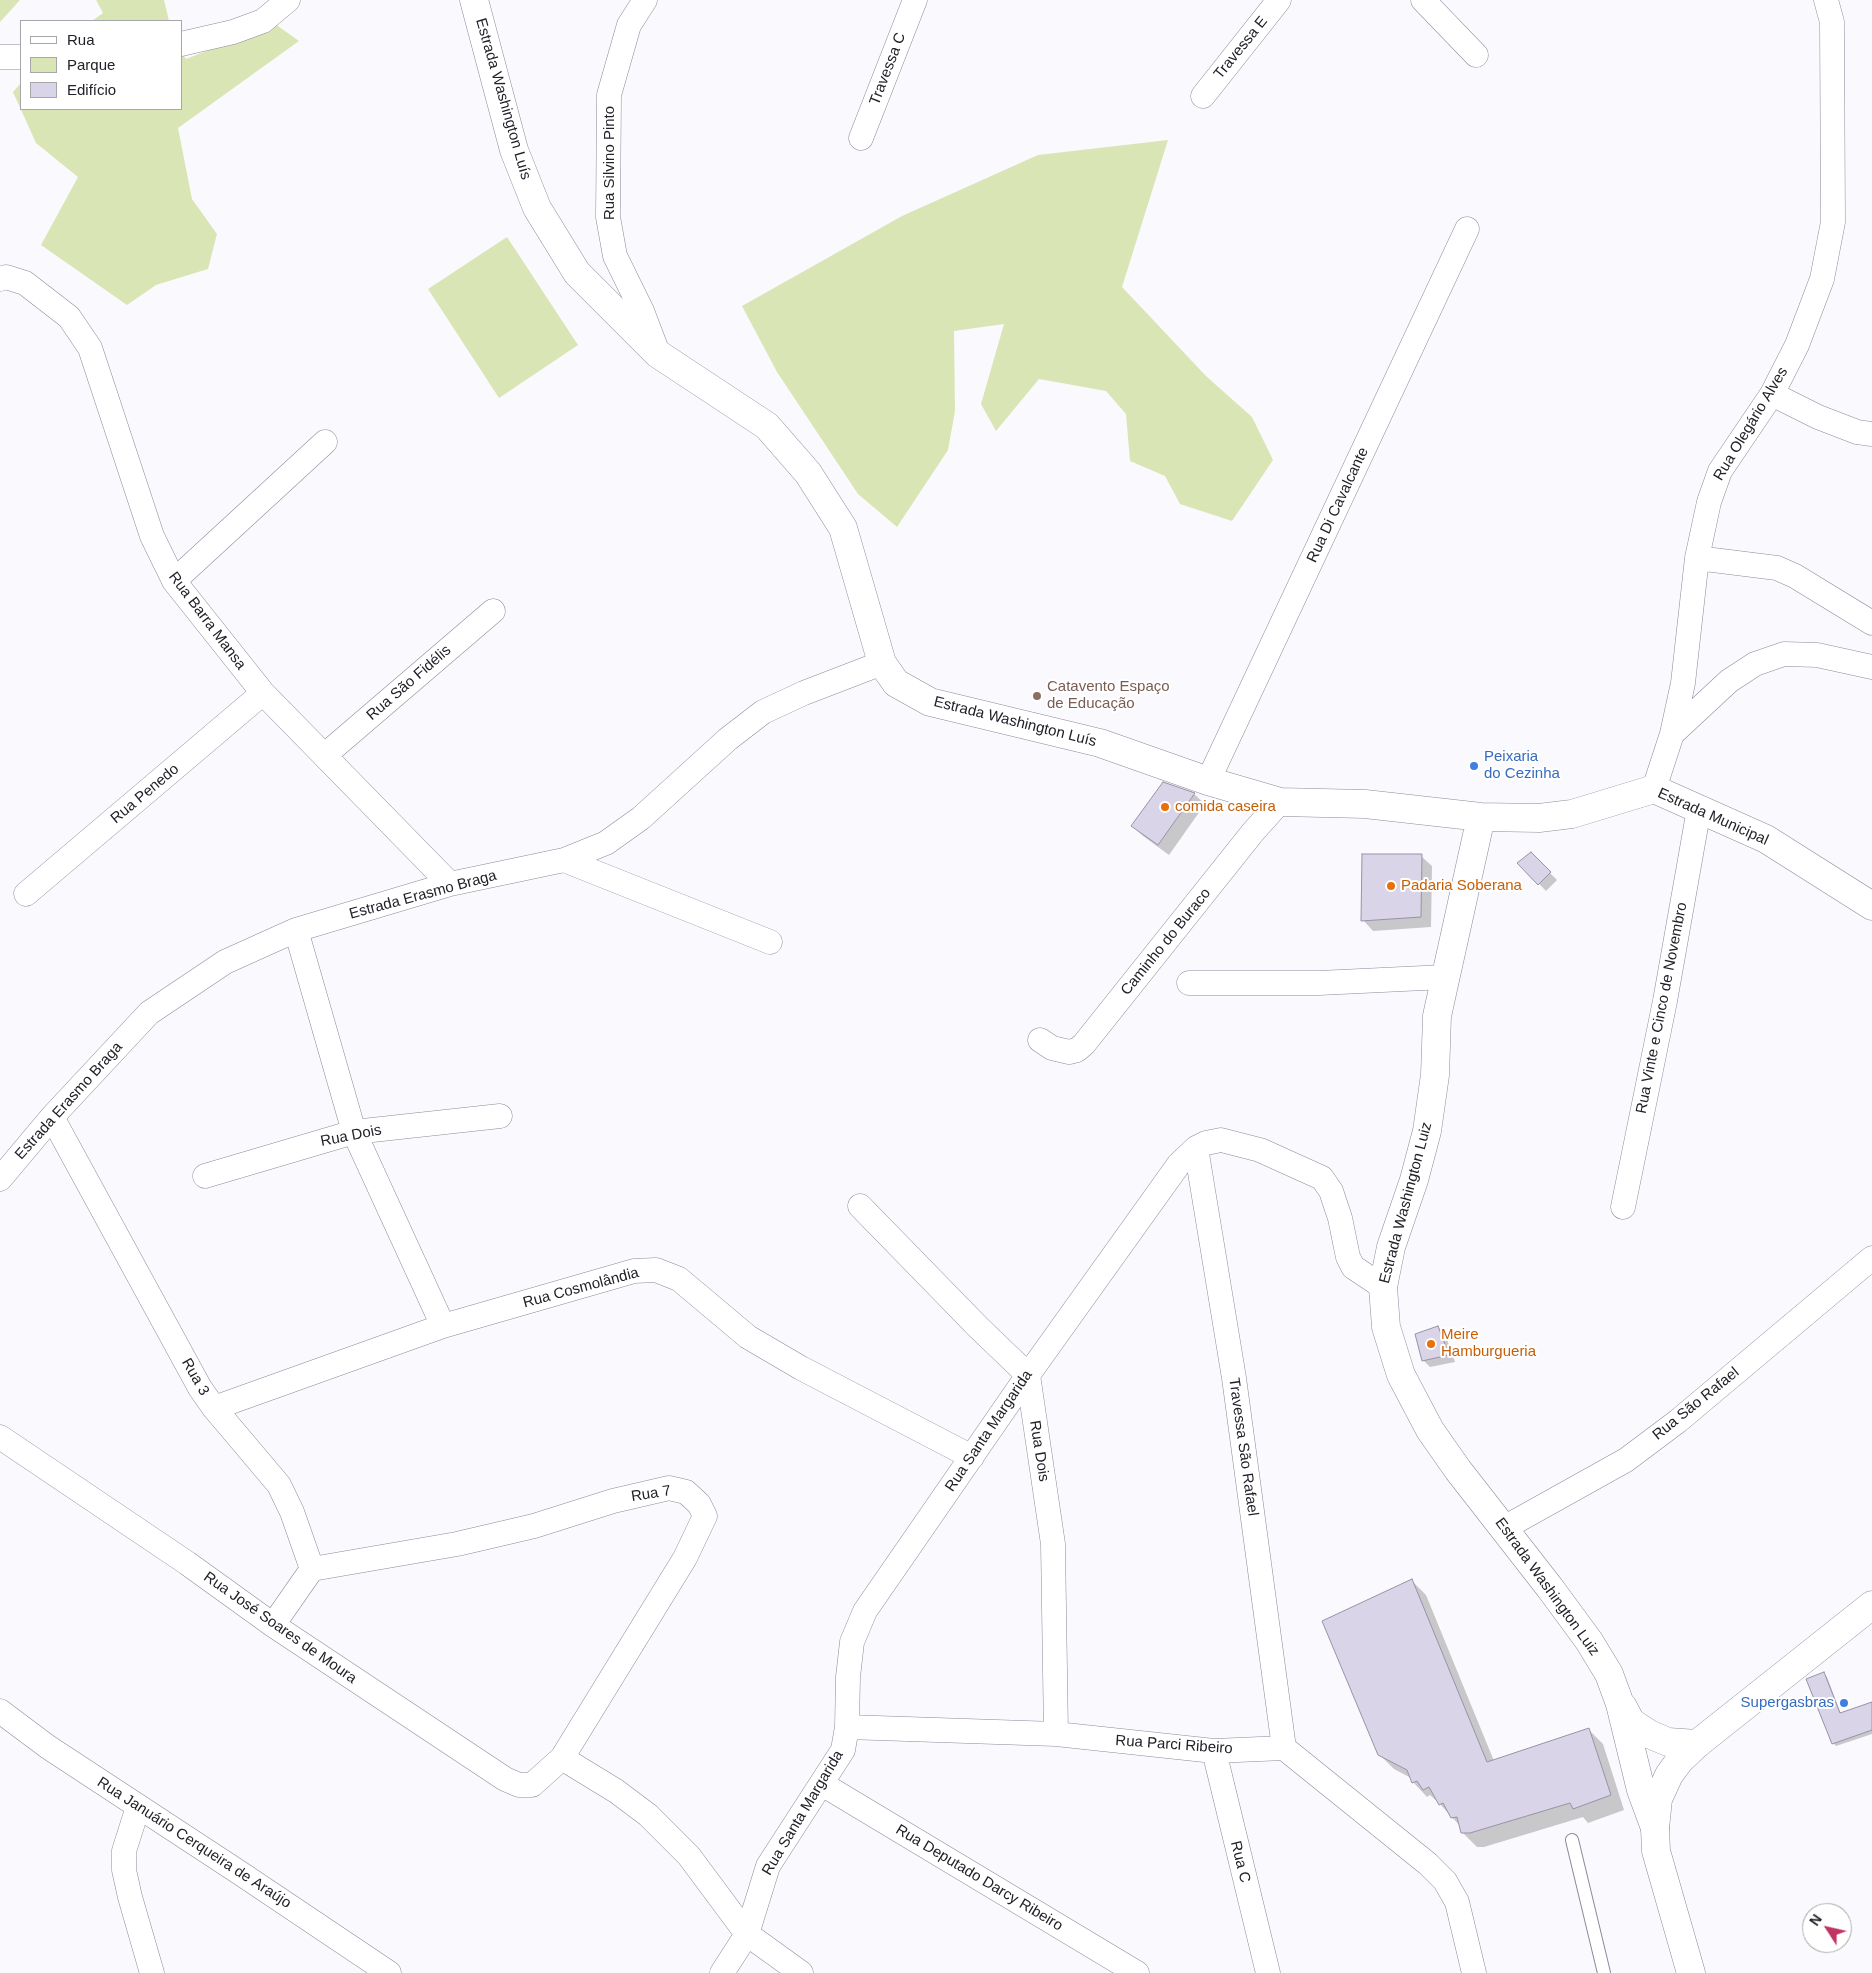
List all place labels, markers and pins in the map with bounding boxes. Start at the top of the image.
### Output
place label: Catavento Espaço de Educação [1047,678,1170,713]
marker: Catavento Espaço de Educação [1031,690,1043,702]
place label: Peixaria do Cezinha [1484,748,1560,783]
marker: Peixaria do Cezinha [1468,760,1480,772]
place label: comida caseira [1175,798,1276,816]
marker: comida caseira [1159,801,1171,813]
place label: Padaria Soberana [1401,877,1522,895]
marker: Padaria Soberana [1385,880,1397,892]
place label: Meire Hamburgueria [1441,1326,1536,1361]
marker: Meire Hamburgueria [1425,1338,1437,1350]
place label: Supergasbras [1741,1694,1834,1712]
marker: Supergasbras [1838,1697,1850,1709]

